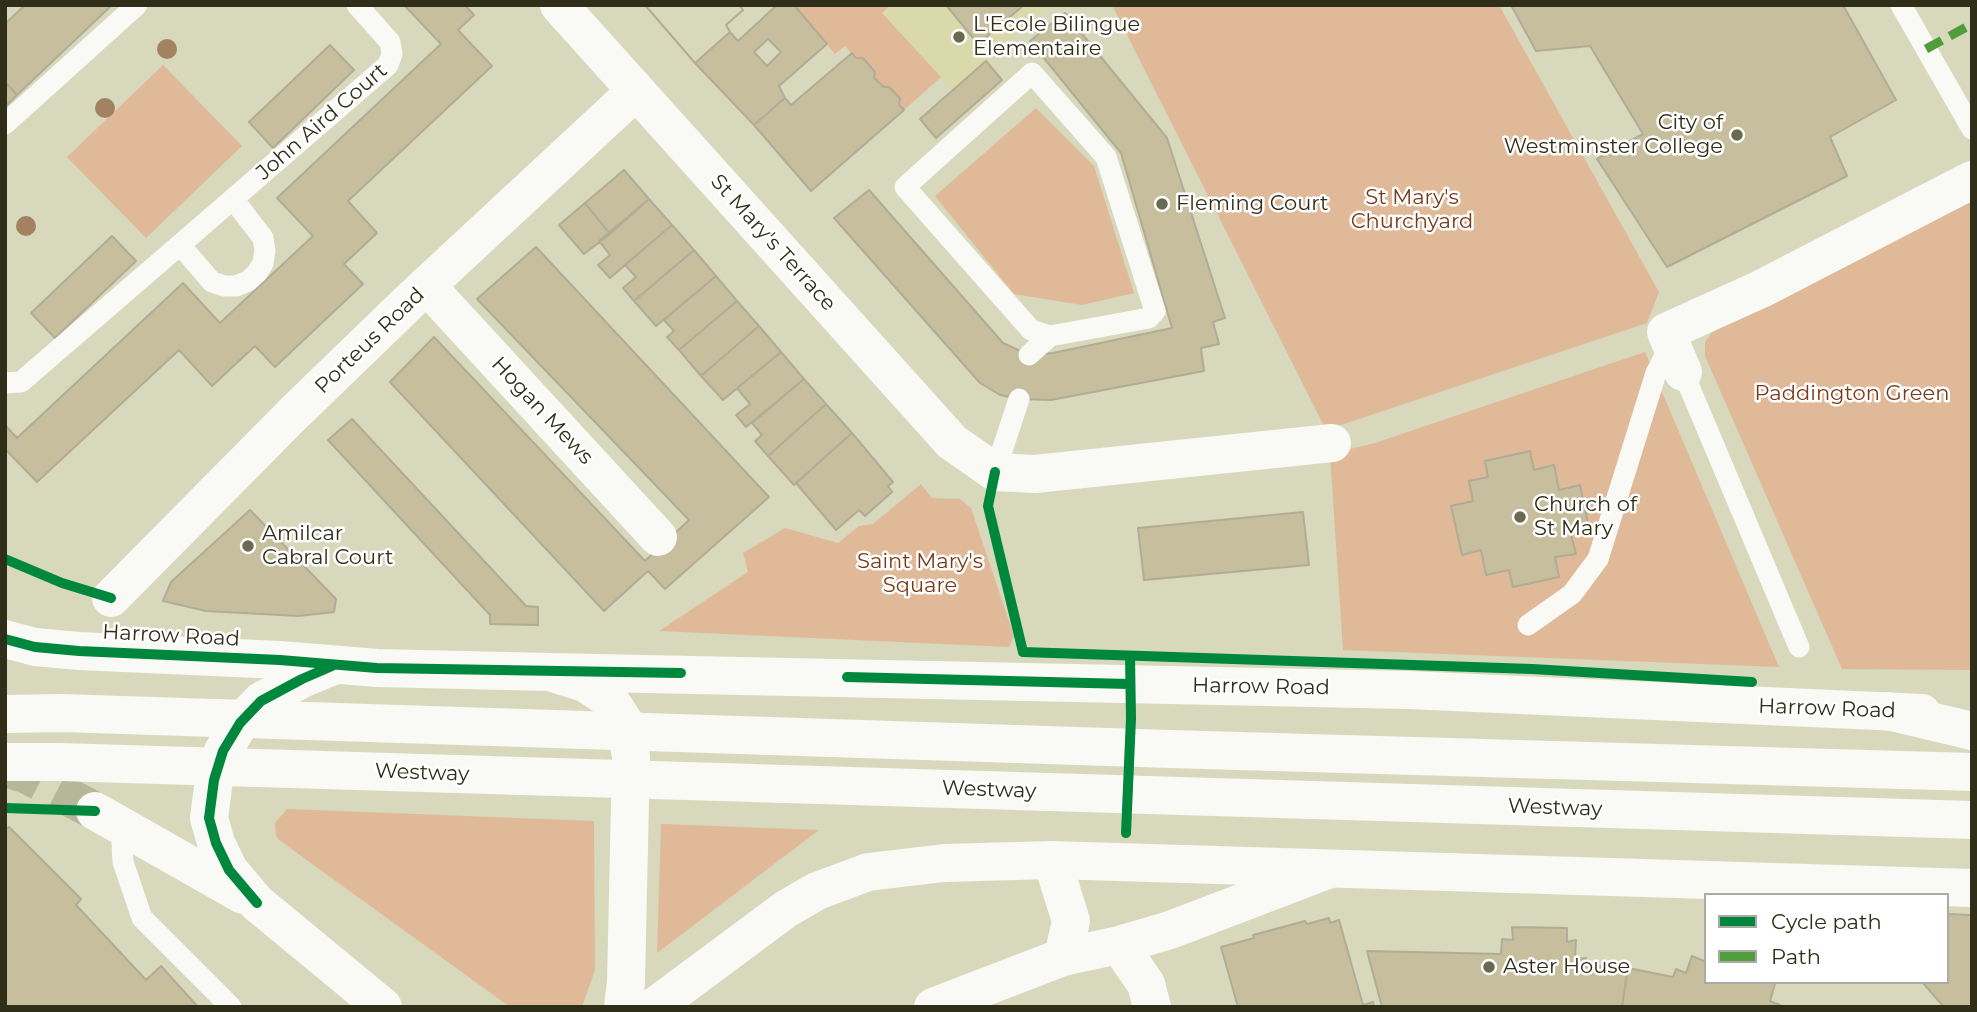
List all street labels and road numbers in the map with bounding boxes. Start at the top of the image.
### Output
street label: John Aird Court [251,58,393,186]
street label: St Mary's Terrace [705,169,841,317]
street label: Porteus Road [310,283,430,399]
street label: Hogan Mews [486,352,598,470]
street label: Harrow Road [102,620,240,652]
street label: Harrow Road [1192,673,1330,701]
street label: Harrow Road [1758,694,1896,724]
street label: Westway [374,759,470,787]
street label: Westway [941,776,1037,804]
street label: Westway [1507,794,1603,822]

